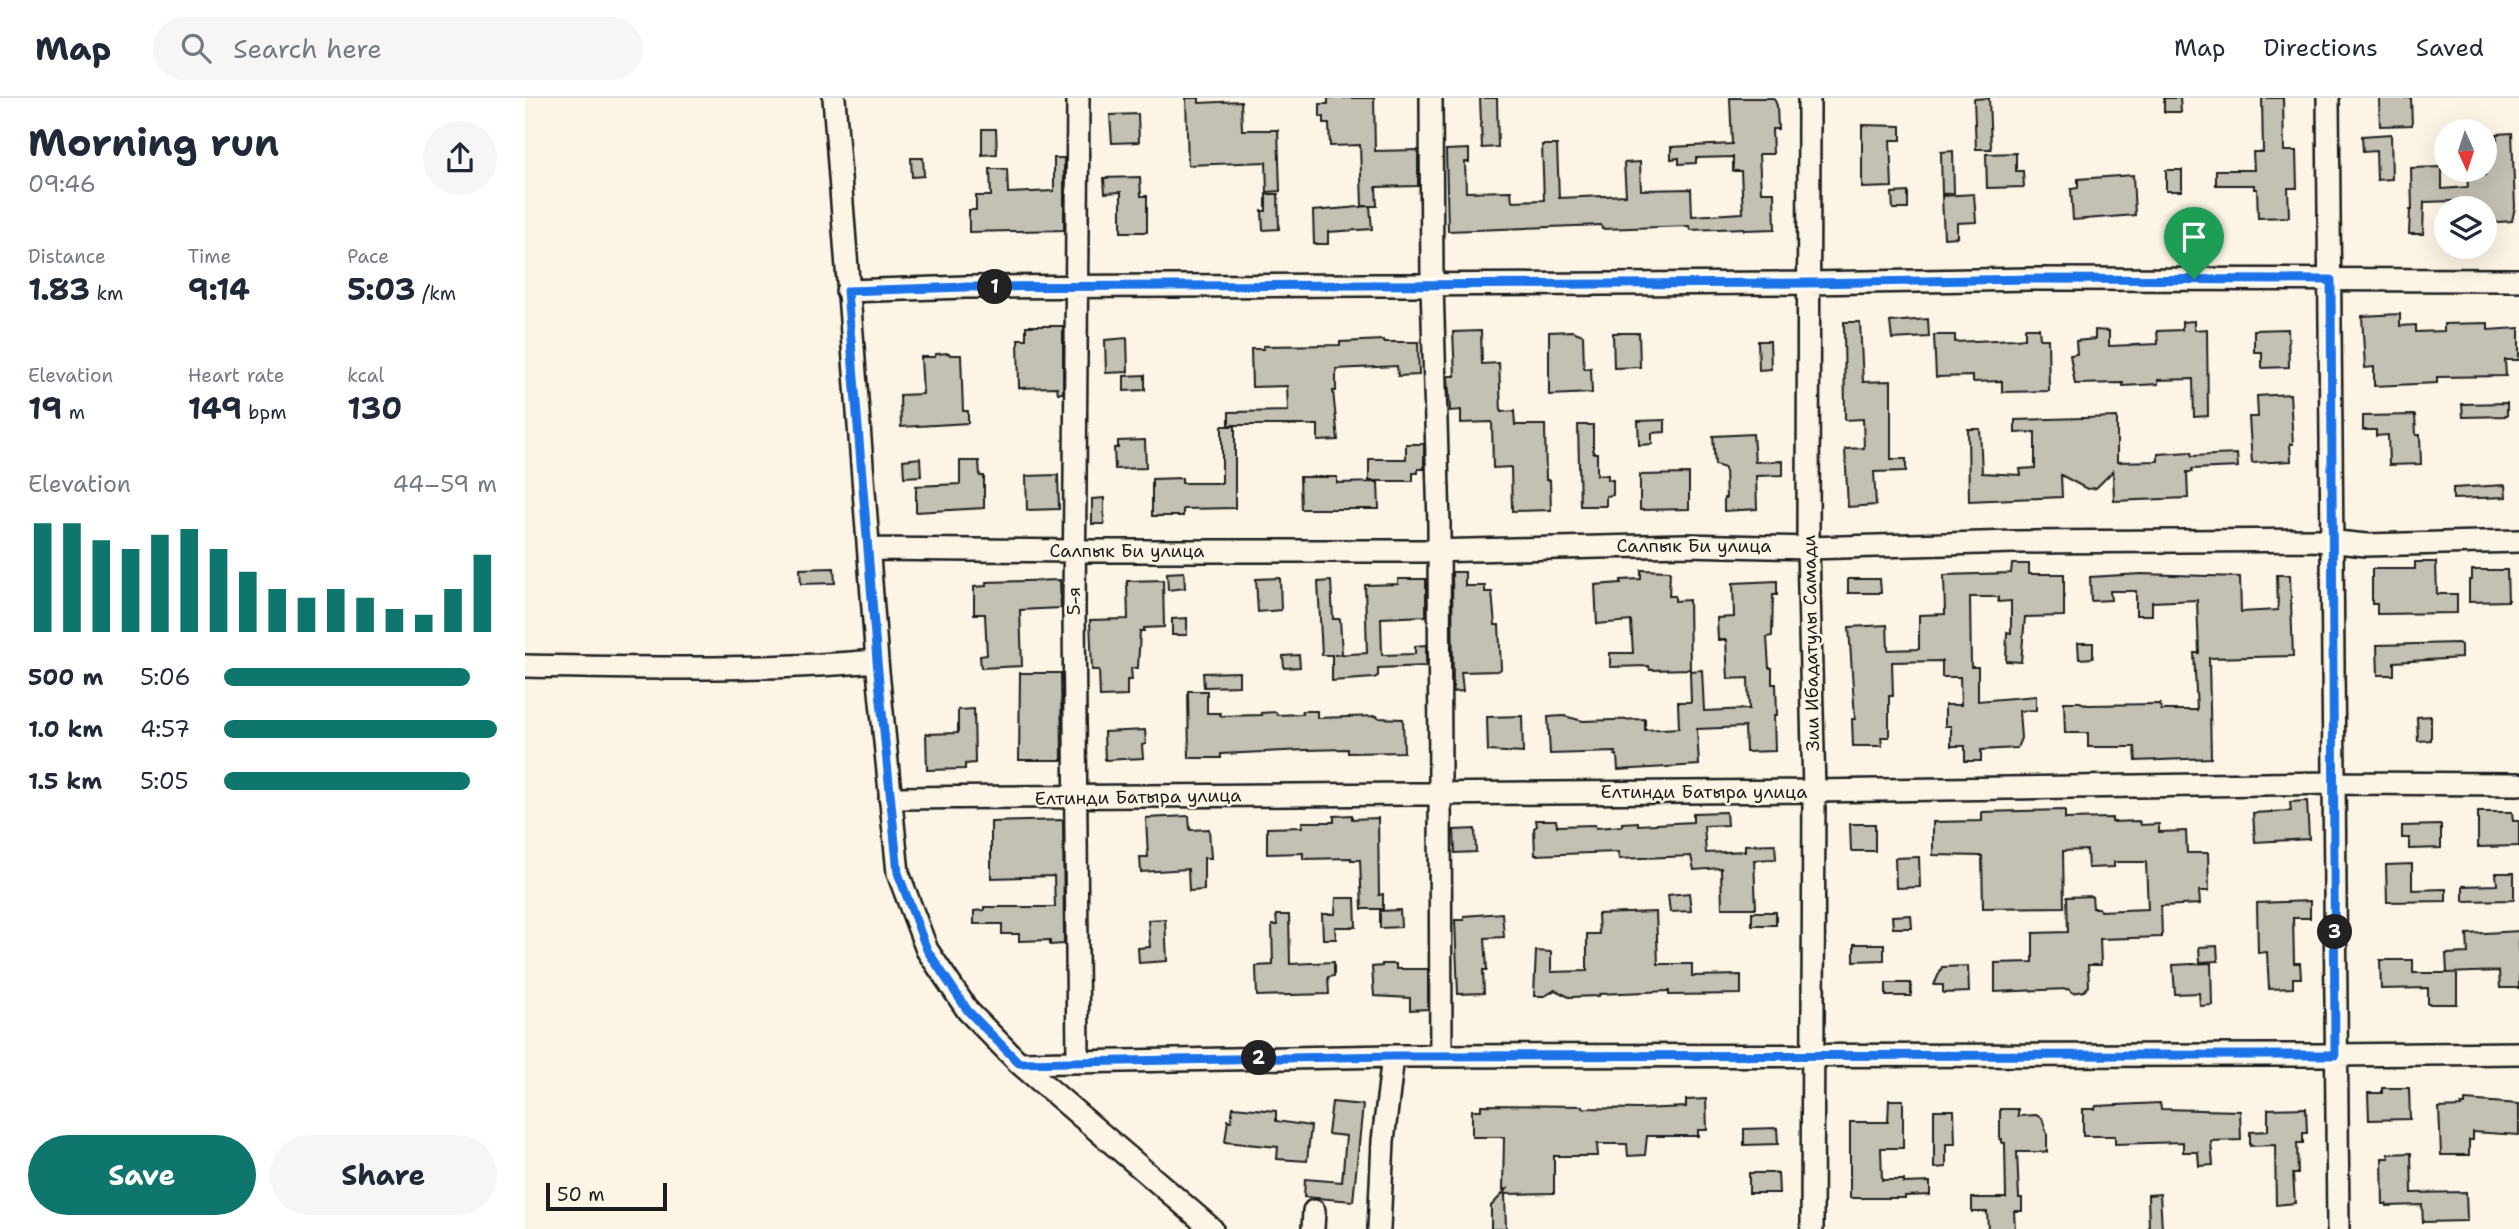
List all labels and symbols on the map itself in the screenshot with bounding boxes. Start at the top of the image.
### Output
north arrow [2434,119,2497,182]
pin [2164,207,2224,279]
pin: 1 [977,270,1013,304]
street label: Салпык Би улица [1616,534,1772,558]
street label: Зии Ибадатулы Самади [1797,534,1825,751]
street label: Салпык Би улица [1049,539,1205,563]
street label: 5-я [1062,587,1086,615]
street label: Елтинди Батыра улица [1601,780,1807,804]
street label: Елтинди Батыра улица [1034,783,1242,811]
pin: 3 [2317,914,2353,950]
pin: 2 [1241,1040,1277,1076]
scale bar [546,1180,667,1212]

